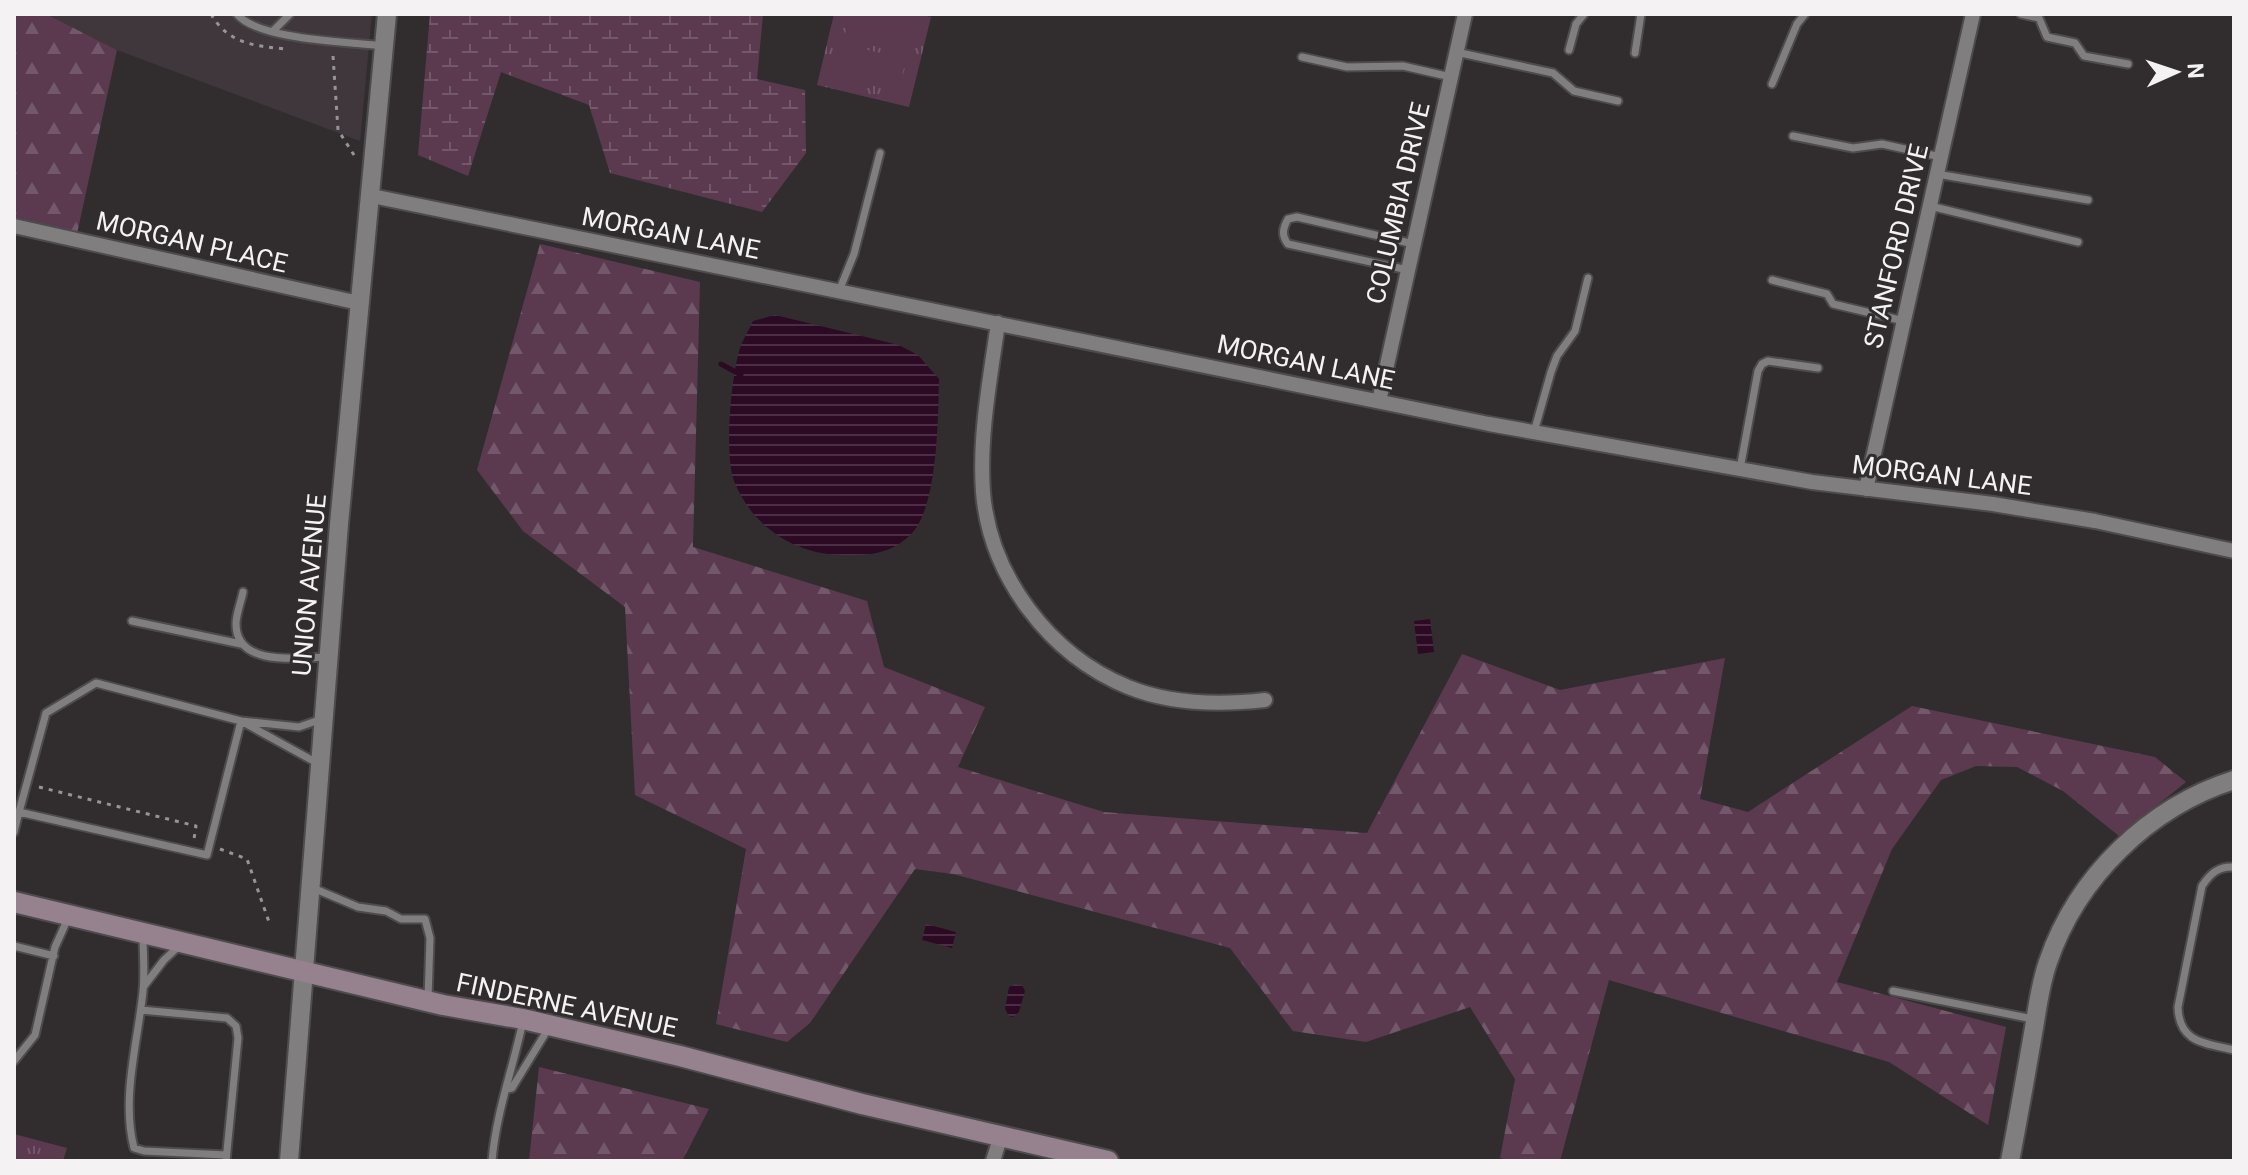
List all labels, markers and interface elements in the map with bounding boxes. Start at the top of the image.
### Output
north arrow [2136,32,2216,112]
text: N [2183,63,2208,79]
street label: COLUMBIA DRIVE [1360,99,1436,307]
street label: STANFORD DRIVE [1858,141,1934,351]
street label: MORGAN LANE [579,201,763,265]
street label: MORGAN PLACE [93,205,291,279]
street label: MORGAN LANE [1214,329,1398,395]
street label: MORGAN LANE [1850,449,2034,501]
street label: UNION AVENUE [286,493,332,677]
street label: FINDERNE AVENUE [454,967,680,1043]

